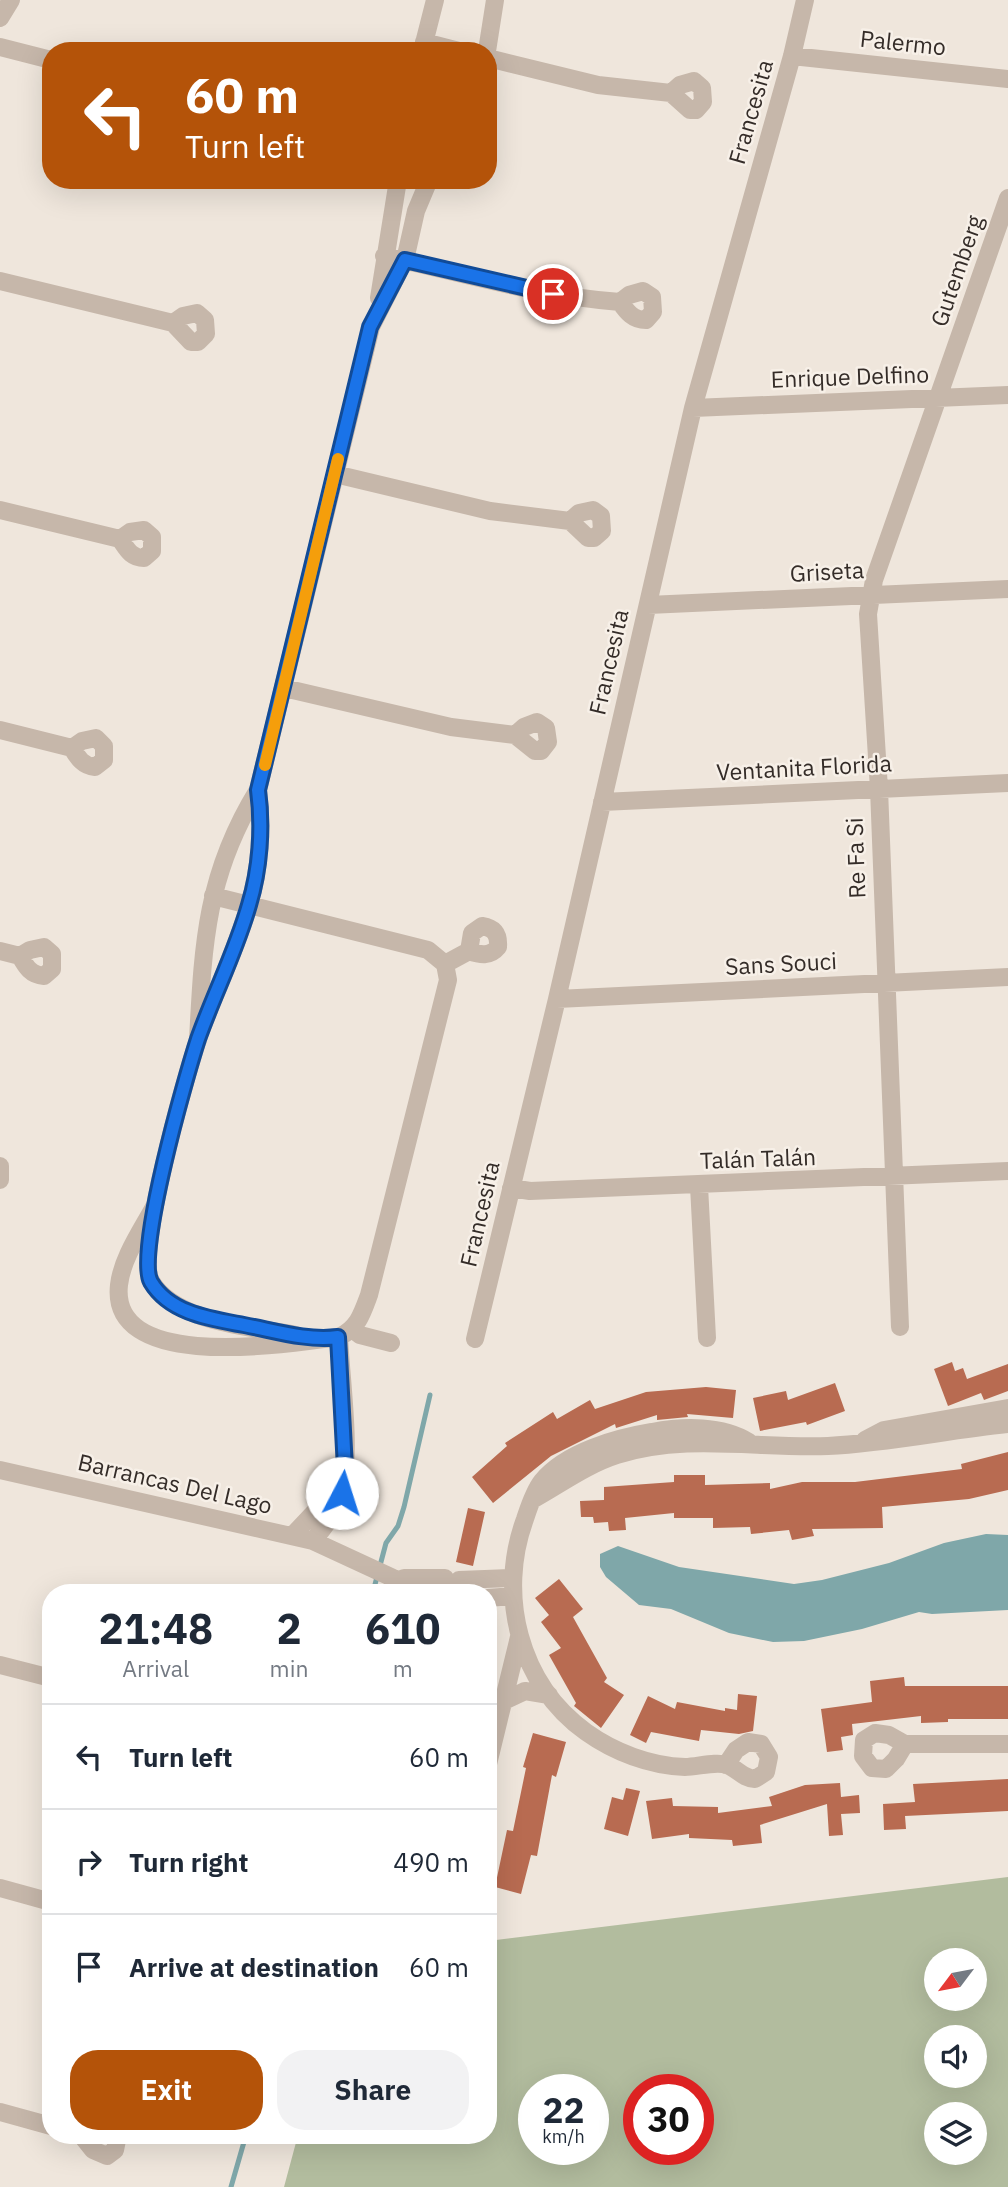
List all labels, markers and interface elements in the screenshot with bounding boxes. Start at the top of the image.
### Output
street label: Palermo [859,23,948,61]
street label: Francesita [721,56,779,168]
text: 60 m [185,63,299,126]
icon: left [70,70,161,161]
text: Turn left [185,125,305,167]
street label: Gutemberg [923,211,989,330]
pin [523,264,583,324]
icon: arrive [534,275,572,313]
street label: Enrique Delfino [770,358,930,394]
street label: Griseta [789,554,865,588]
street label: Francesita [581,606,635,718]
street label: Ventanita Florida [715,747,893,787]
street label: Re Fa Si [839,817,871,899]
street label: Sans Souci [724,945,838,981]
street label: Talán Talán [699,1141,817,1175]
street label: Francesita [452,1158,506,1270]
street label: Barrancas Del Lago [75,1446,275,1520]
position arrow [305,1456,379,1530]
text: 21:48 [98,1601,213,1656]
text: 2 [276,1601,302,1656]
text: 610 [365,1601,441,1656]
text: Arrival [122,1653,189,1683]
text: min [270,1653,308,1683]
text: m [393,1653,413,1683]
icon: left [70,1738,108,1776]
text: Turn left [129,1740,232,1774]
text: 60 m [409,1740,469,1774]
icon: right [70,1843,108,1881]
text: Turn right [129,1845,248,1879]
text: 490 m [393,1845,469,1879]
icon: arrive [70,1948,108,1986]
north arrow [924,1948,987,2011]
map controls [924,1948,987,2165]
text: Arrive at destination [129,1950,379,1984]
text: 60 m [409,1950,469,1984]
button: sound [924,2025,987,2088]
button: Exit [70,2050,263,2130]
button: Share [277,2050,469,2130]
speed limit sign: 30 [623,2074,714,2165]
text: 22 [542,2087,585,2133]
button: layers [924,2102,987,2165]
text: km/h [542,2125,585,2148]

